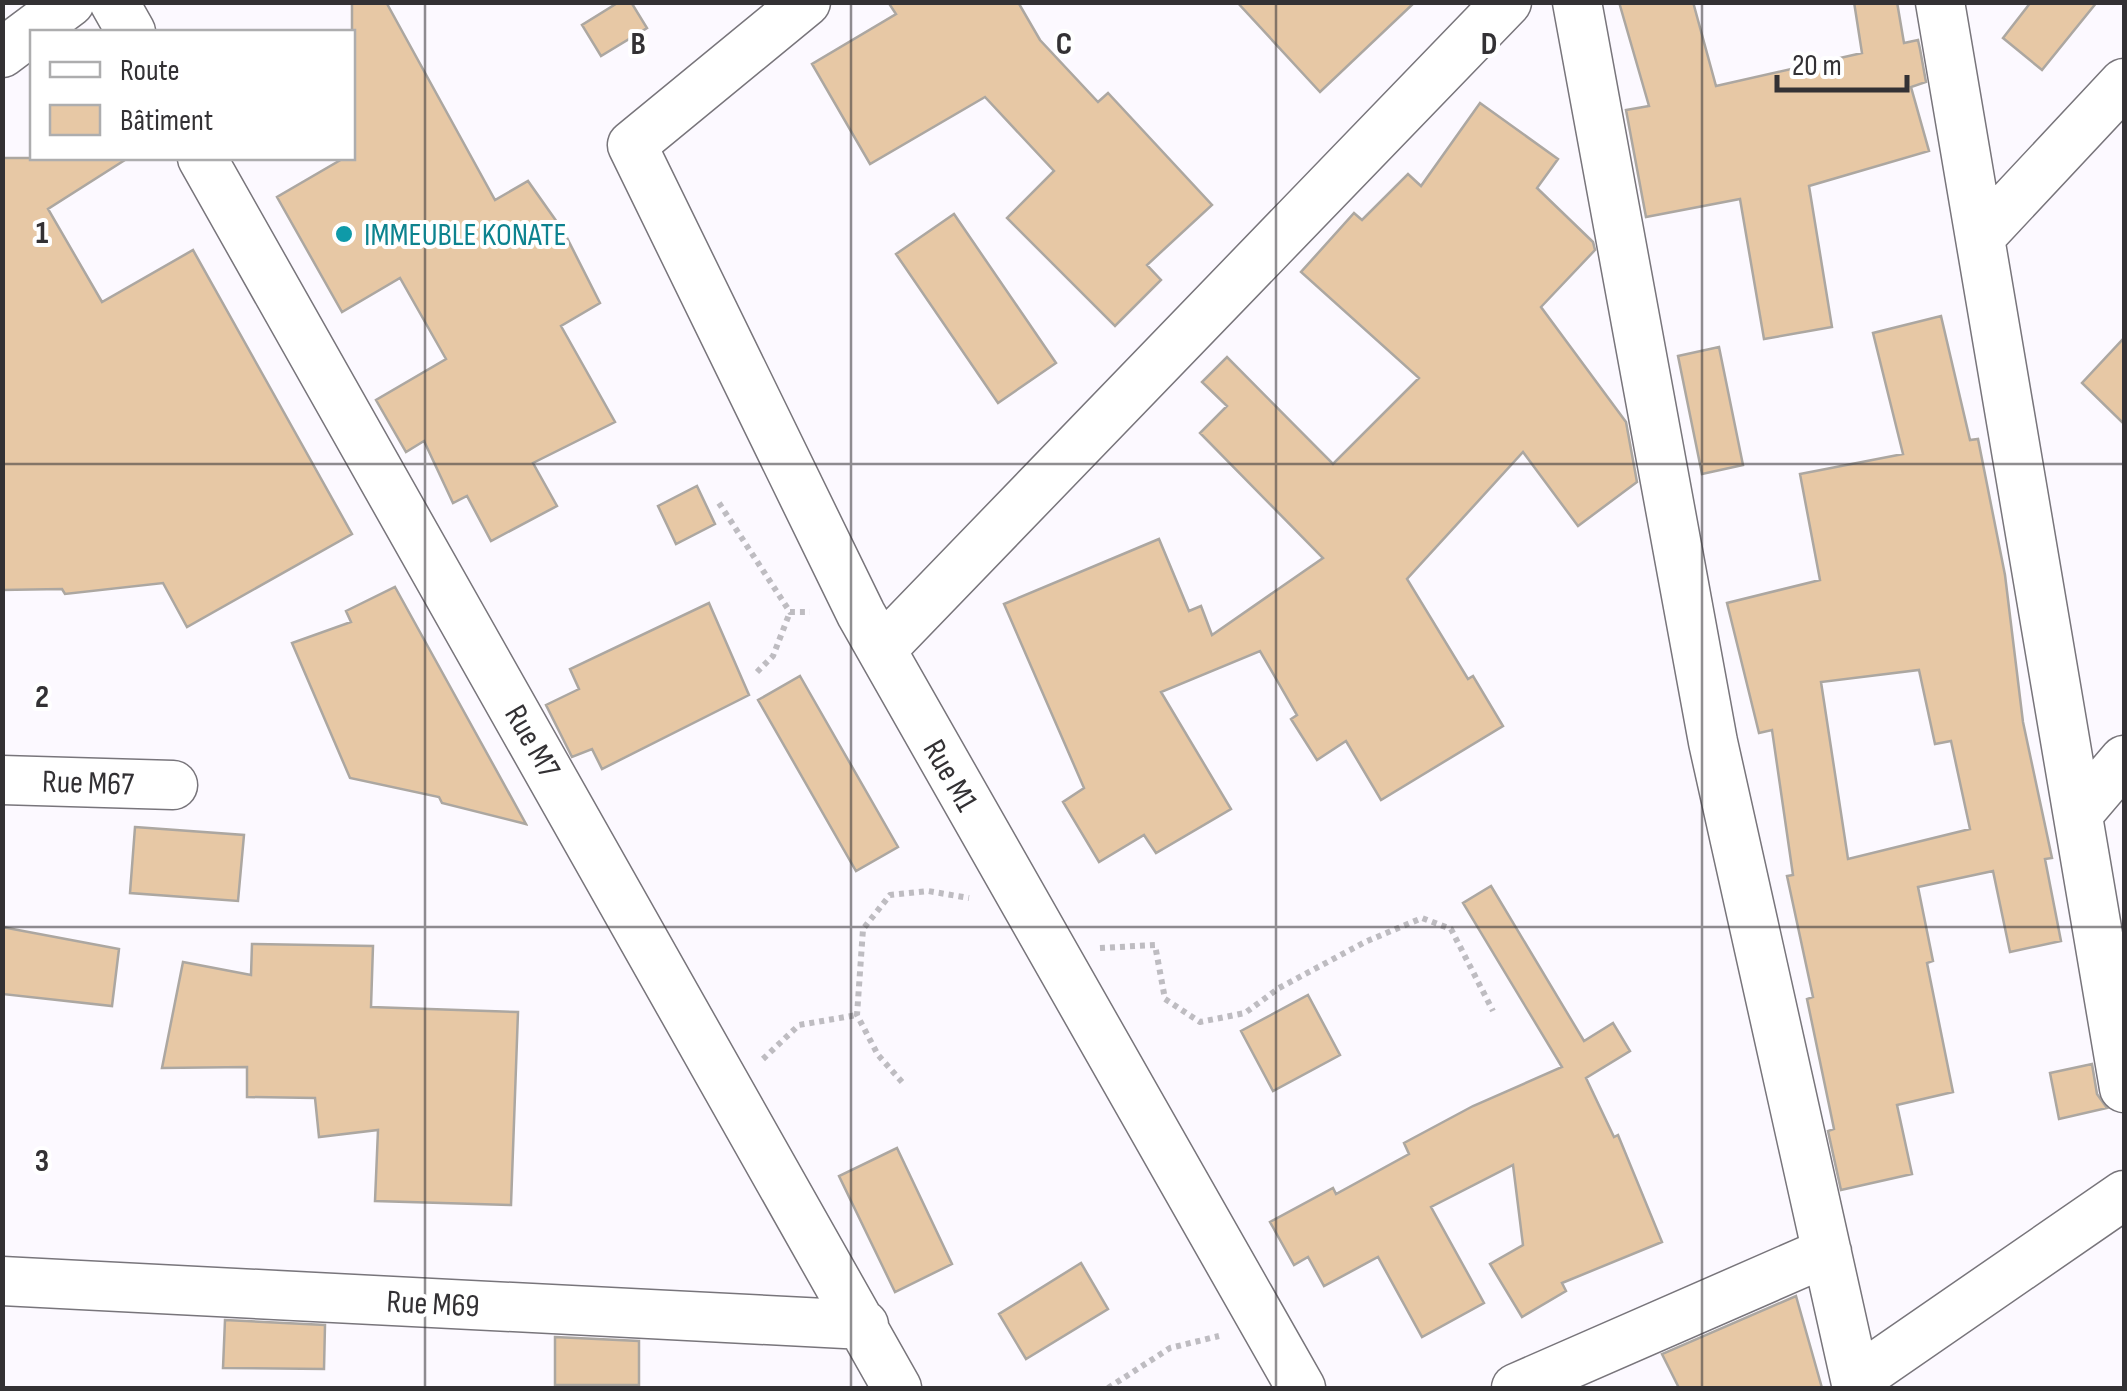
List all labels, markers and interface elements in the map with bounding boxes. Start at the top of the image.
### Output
text: B [630,25,646,64]
text: C [1056,25,1072,64]
text: D [1481,25,1497,64]
legend [30,30,355,160]
scale bar [1777,30,1907,92]
text: 20 m [1792,48,1842,84]
text: Route [120,53,179,89]
text: Bâtiment [120,103,213,139]
text: 1 [36,214,49,253]
place label: IMMEUBLE KONATE [364,216,567,255]
marker: IMMEUBLE KONATE [333,223,355,245]
text: 2 [35,678,49,717]
street label: Rue M7 [495,698,568,785]
street label: Rue M1 [914,733,986,819]
street label: Rue M67 [41,762,135,805]
text: 3 [35,1142,49,1181]
street label: Rue M69 [385,1283,480,1326]

